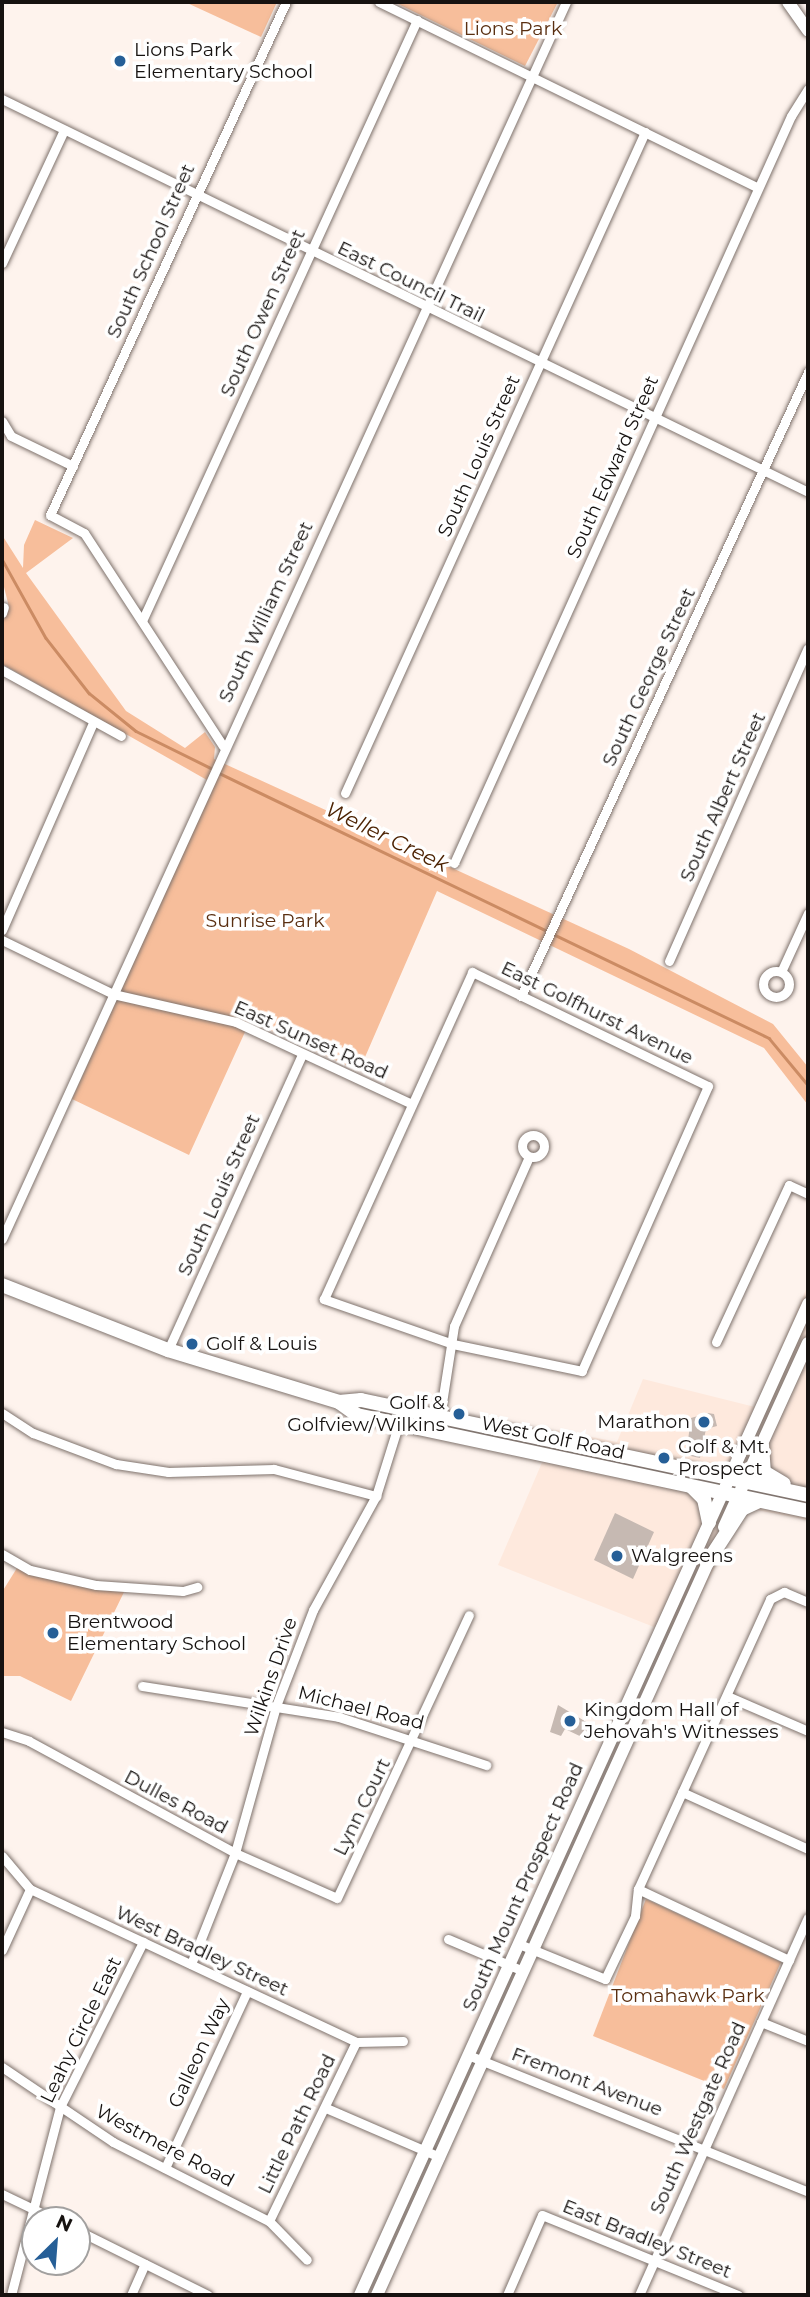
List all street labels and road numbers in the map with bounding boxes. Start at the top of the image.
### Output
street label: South School Street [102,160,200,342]
street label: South Owen Street [216,226,310,400]
street label: East Council Trail [334,236,488,328]
street label: South Louis Street [433,372,525,540]
street label: South Edward Street [562,372,664,562]
street label: South William Street [214,518,318,706]
street label: South George Street [598,584,700,770]
street label: South Albert Street [675,709,771,885]
street label: East Golfhurst Avenue [497,957,697,1069]
street label: East Sunset Road [230,996,392,1084]
street label: South Louis Street [173,1111,265,1279]
street label: West Golf Road [479,1412,627,1464]
street label: Wilkins Drive [240,1615,302,1739]
street label: Michael Road [296,1681,426,1735]
street label: Lynn Court [329,1755,395,1859]
street label: South Mount Prospect Road [458,1759,588,2015]
street label: Dulles Road [120,1765,232,1839]
street label: West Bradley Street [112,1901,292,2001]
street label: Leahy Circle East [36,1953,126,2107]
street label: Galleon Way [164,1994,234,2112]
street label: South Westgate Road [645,2018,751,2218]
street label: Fremont Avenue [508,2043,666,2121]
street label: Little Path Road [253,2050,341,2198]
street label: Westmere Road [92,2100,238,2192]
street label: East Bradley Street [559,2195,735,2283]

